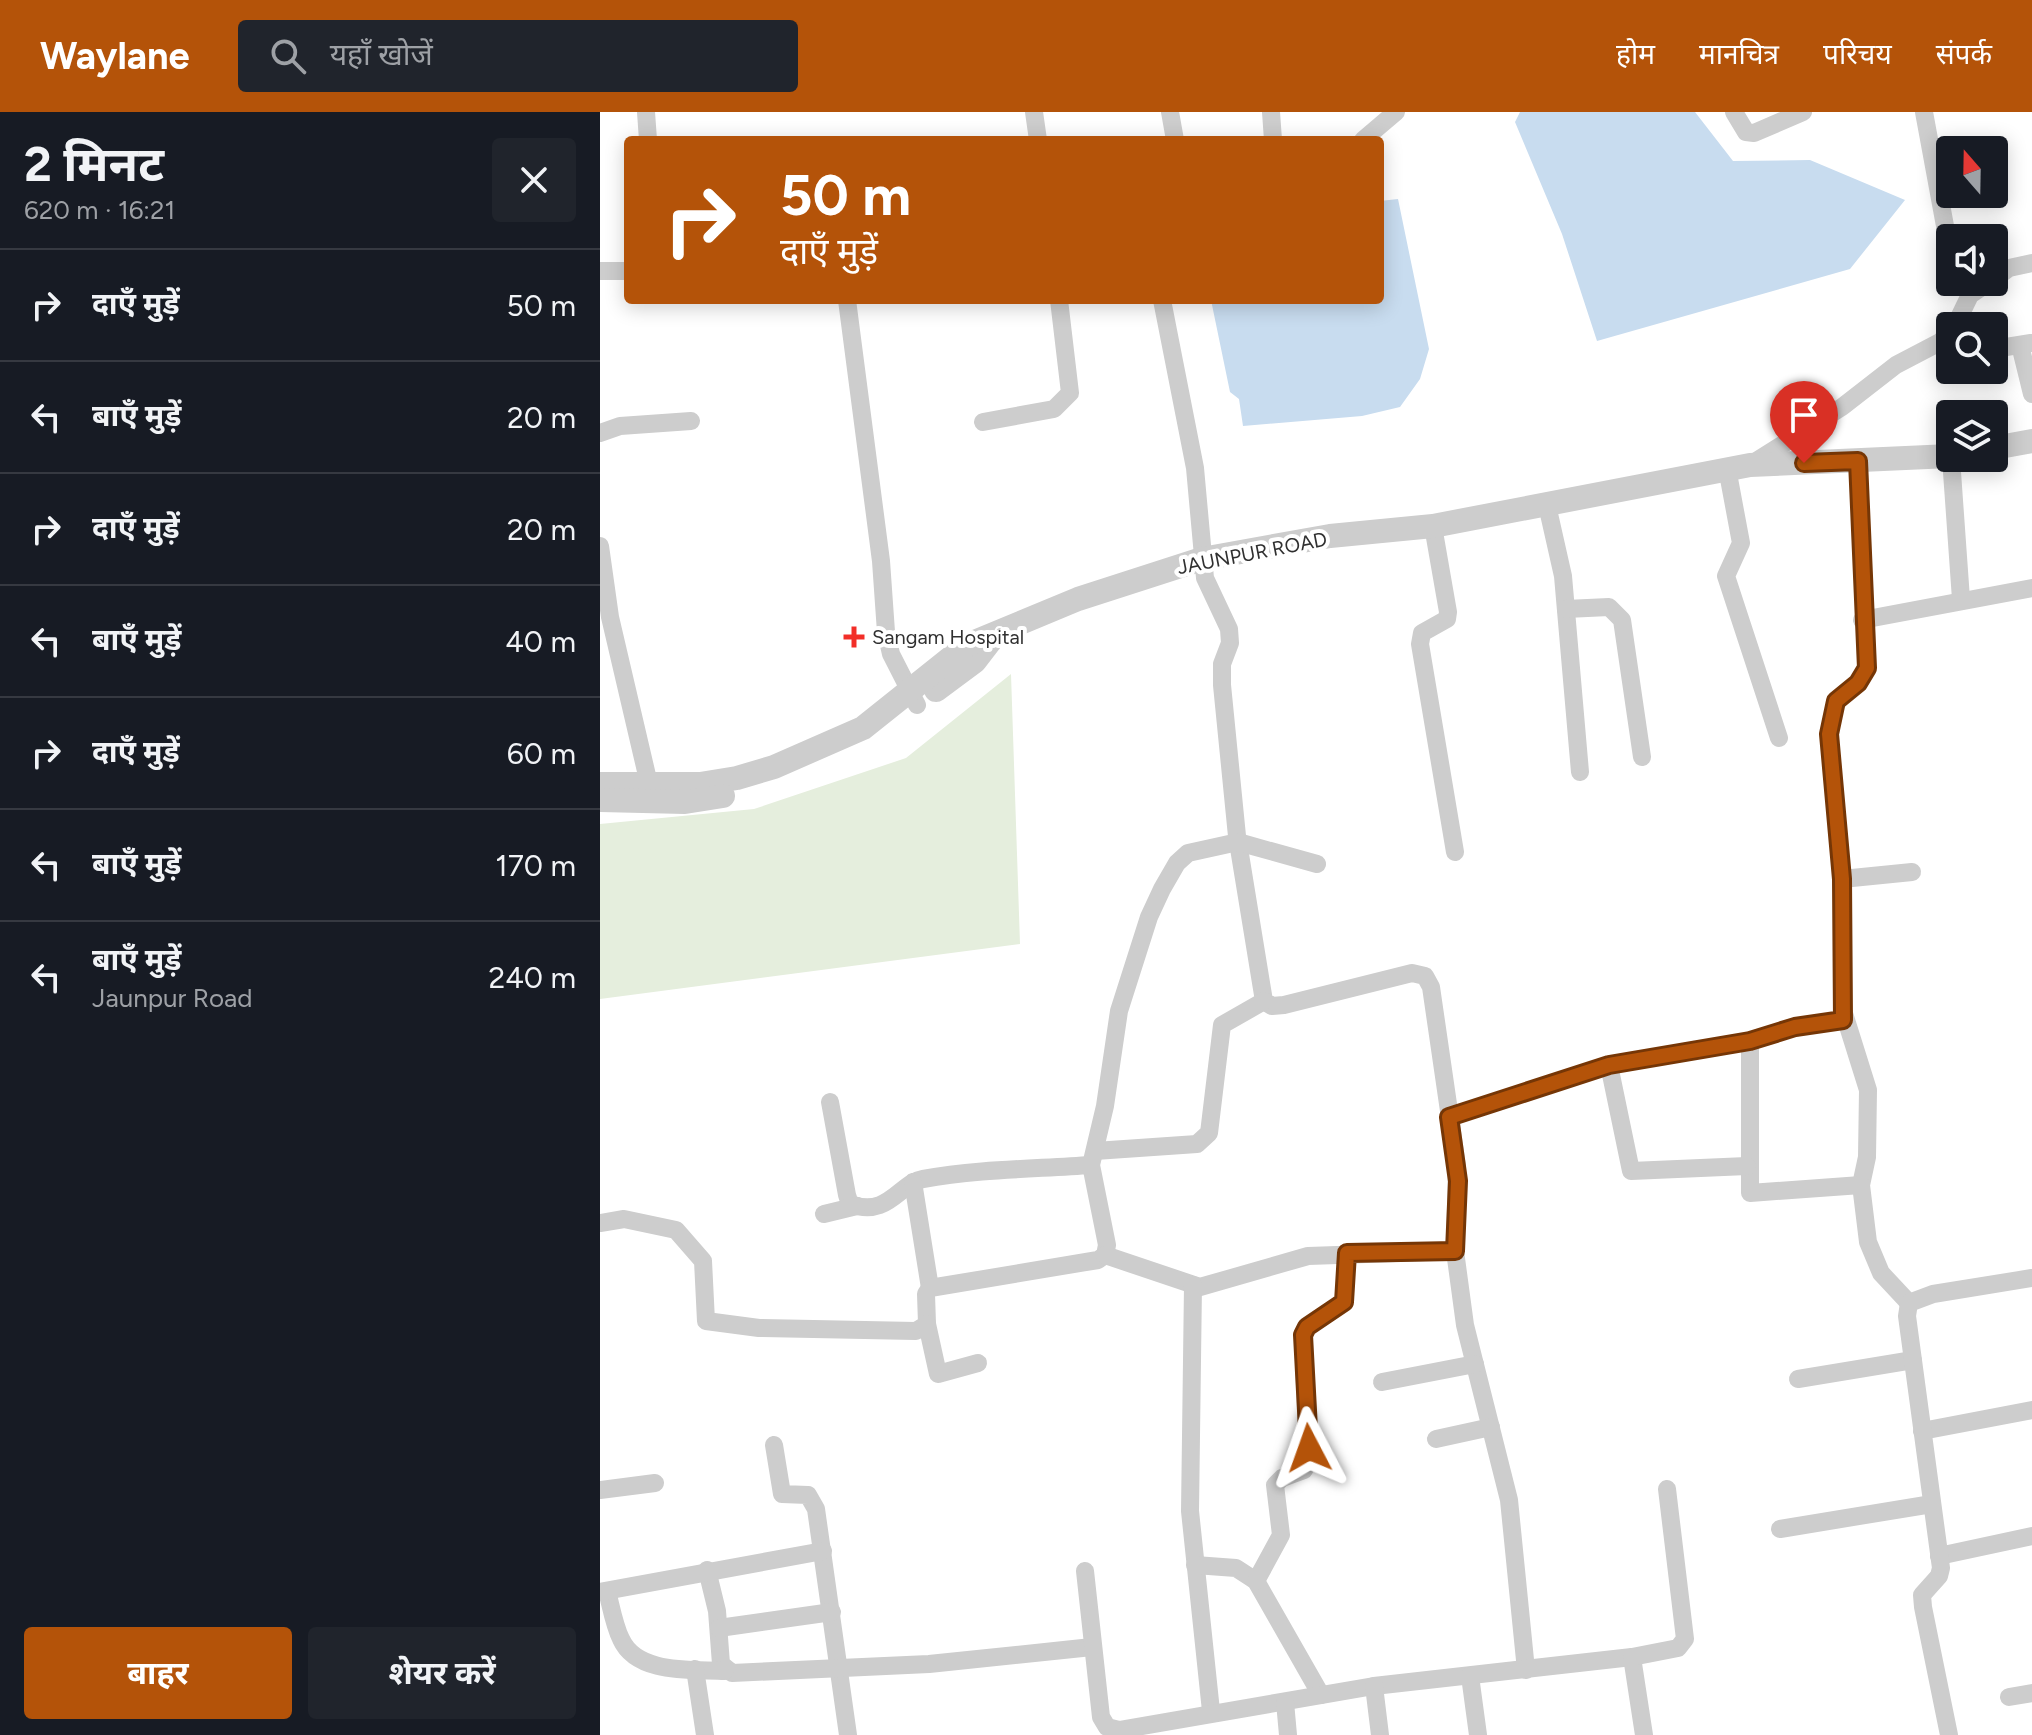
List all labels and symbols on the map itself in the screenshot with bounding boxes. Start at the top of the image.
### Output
north arrow [1936,136,2008,208]
pin [1770,381,1838,463]
street label: JAUNPUR ROAD [1175,527,1329,579]
place label: Sangam Hospital [872,625,1024,649]
marker: Sangam Hospital [843,626,865,648]
position arrow [1267,1406,1351,1490]

